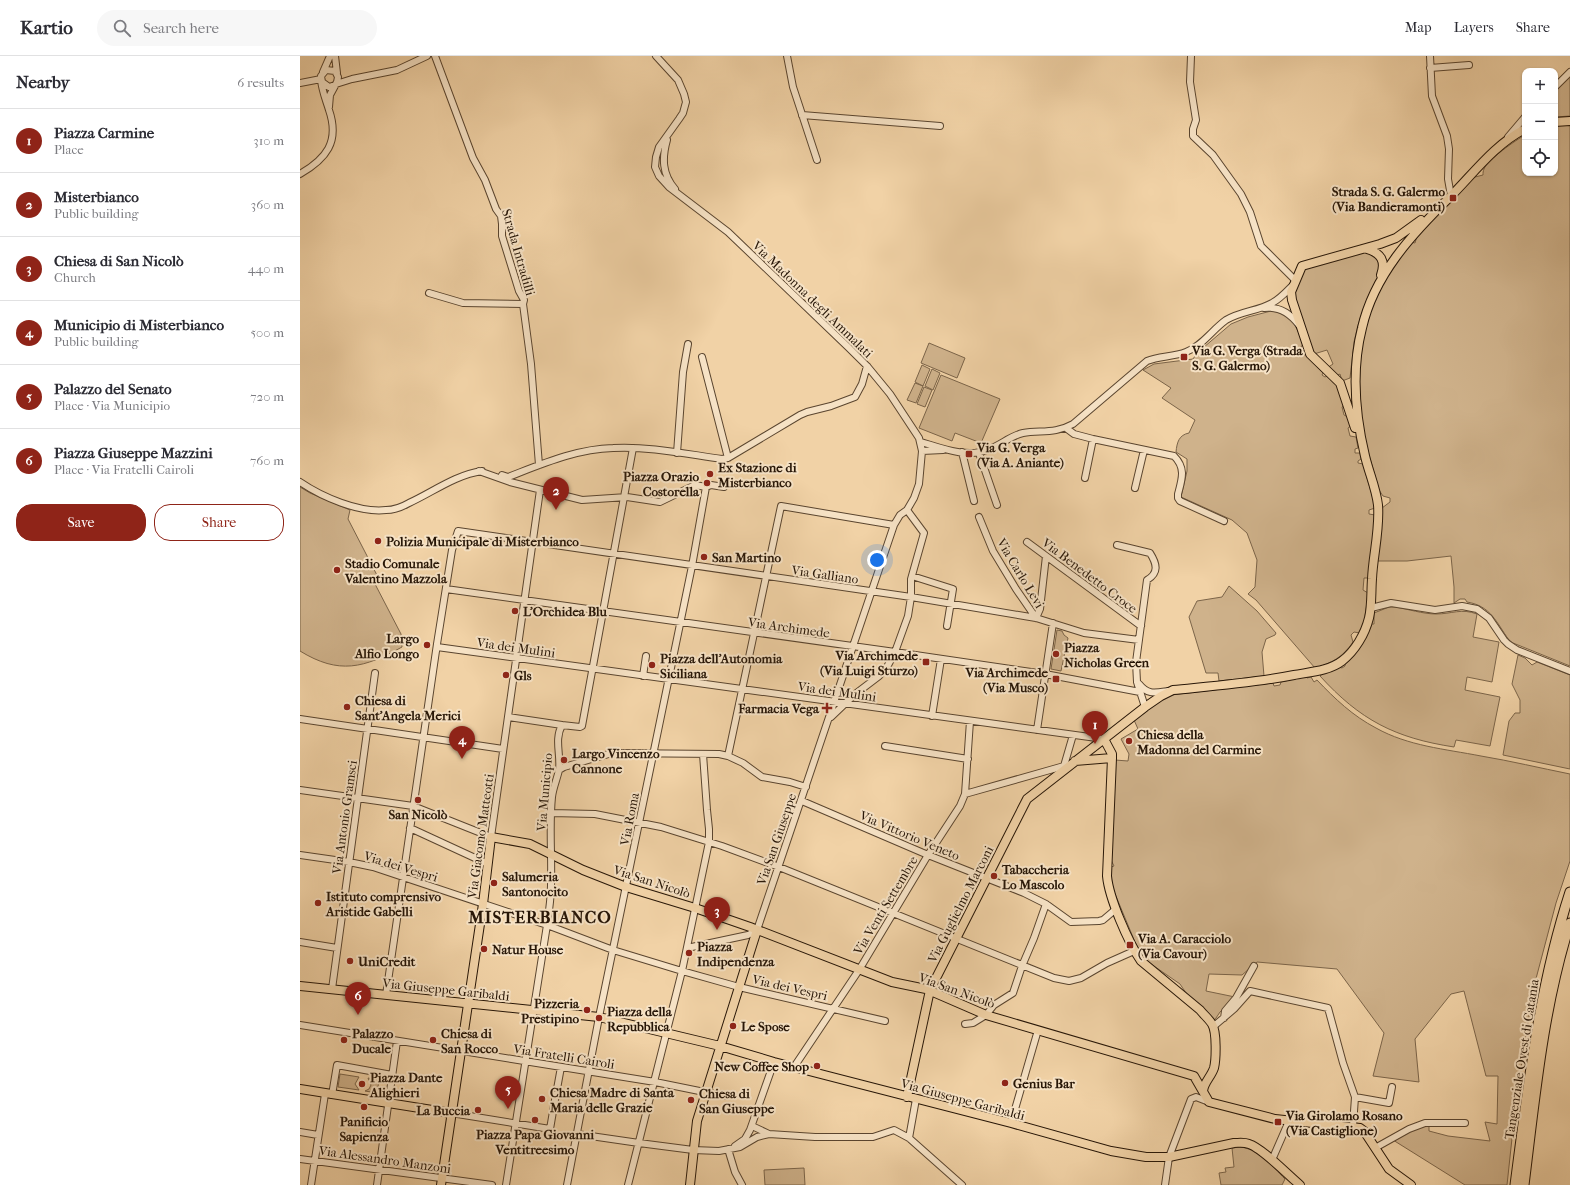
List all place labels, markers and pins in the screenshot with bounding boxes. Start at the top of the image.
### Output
place label: Strada S. G. Galermo (Via Bandieramonti) [1332,184,1445,214]
marker: Strada S. G. Galermo (Via Bandieramonti) [1448,193,1458,203]
place label: Via G. Verga (Strada S. G. Galermo) [1191,343,1304,373]
marker: Via G. Verga (Strada S. G. Galermo) [1179,352,1189,362]
place label: Via G. Verga (Via A. Aniante) [976,440,1064,470]
marker: Via G. Verga (Via A. Aniante) [964,449,974,459]
place label: Ex Stazione di Misterbianco [717,460,797,490]
place label: Piazza Orazio Costorella [623,469,700,499]
marker: Ex Stazione di Misterbianco [705,469,715,479]
pin: 2 [543,477,569,510]
marker: Piazza Orazio Costorella [702,478,712,488]
place label: Polizia Municipale di Misterbianco [386,534,579,550]
marker: Polizia Municipale di Misterbianco [373,536,383,546]
place label: San Martino [712,550,782,565]
marker: San Martino [699,552,709,562]
place label: Stadio Comunale Valentino Mazzola [344,556,448,586]
marker: Stadio Comunale Valentino Mazzola [332,565,342,575]
place label: L'Orchidea Blu [523,604,608,619]
marker: L'Orchidea Blu [510,606,520,616]
place label: Largo Alfio Longo [354,631,419,662]
marker: Largo Alfio Longo [422,640,432,650]
place label: Piazza Nicholas Green [1064,640,1150,670]
place label: Via Archimede (Via Luigi Sturzo) [820,648,919,679]
marker: Piazza Nicholas Green [1051,649,1061,659]
place label: Piazza dell'Autonomia Siciliana [660,651,783,681]
marker: Via Archimede (Via Luigi Sturzo) [921,657,931,667]
marker: Piazza dell'Autonomia Siciliana [647,660,657,670]
place label: Via Archimede (Via Musco) [965,665,1049,695]
place label: Gls [514,668,532,683]
marker: Gls [501,670,511,680]
marker: Via Archimede (Via Musco) [1051,674,1061,684]
place label: Chiesa di Sant'Angela Merici [355,693,461,724]
place label: Farmacia Vega [737,701,820,717]
marker: Chiesa di Sant'Angela Merici [342,702,352,712]
marker: Farmacia Vega [822,703,832,713]
pin: 1 [1082,711,1108,744]
pin: 4 [449,726,475,759]
place label: Chiesa della Madonna del Carmine [1136,727,1262,757]
marker: Chiesa della Madonna del Carmine [1124,736,1134,746]
place label: Largo Vincenzo Cannone [572,746,660,776]
marker: Largo Vincenzo Cannone [559,755,569,765]
marker: San Nicolò [413,795,423,805]
place label: San Nicolò [389,807,448,822]
place label: Tabaccheria Lo Mascolo [1001,862,1070,892]
place label: Salumeria Santonocito [502,869,569,899]
marker: Tabaccheria Lo Mascolo [989,871,999,881]
marker: Salumeria Santonocito [489,878,499,888]
place label: Istituto comprensivo Aristide Gabelli [325,889,441,919]
pin: 3 [704,897,730,930]
marker: Istituto comprensivo Aristide Gabelli [313,898,323,908]
place label: Via A. Caracciolo (Via Cavour) [1137,931,1231,961]
place label: Piazza Indipendenza [697,939,775,970]
marker: Via A. Caracciolo (Via Cavour) [1125,940,1135,950]
place label: Natur House [492,942,564,957]
marker: Natur House [479,944,489,954]
marker: Piazza Indipendenza [684,948,694,958]
place label: UniCredit [357,954,416,969]
marker: UniCredit [345,956,355,966]
pin: 6 [345,982,371,1015]
place label: Pizzeria Prestipino [521,996,580,1027]
place label: Piazza della Repubblica [607,1004,673,1035]
marker: Pizzeria Prestipino [582,1005,592,1015]
marker: Piazza della Repubblica [594,1013,604,1023]
place label: Le Spose [741,1019,790,1035]
marker: Le Spose [728,1021,738,1031]
place label: Palazzo Ducale [352,1026,394,1056]
place label: Chiesa di San Rocco [441,1026,498,1056]
marker: Palazzo Ducale [339,1035,349,1045]
marker: Chiesa di San Rocco [428,1035,438,1045]
place label: New Coffee Shop [714,1059,809,1075]
marker: New Coffee Shop [812,1061,822,1071]
place label: Piazza Dante Alighieri [369,1070,443,1101]
pin: 5 [495,1076,521,1109]
place label: Genius Bar [1013,1076,1075,1091]
marker: Genius Bar [1000,1078,1010,1088]
marker: Piazza Dante Alighieri [357,1079,367,1089]
place label: Chiesa Madre di Santa Maria delle Grazie [549,1085,675,1115]
place label: Chiesa di San Giuseppe [699,1086,775,1117]
marker: Chiesa Madre di Santa Maria delle Grazie [537,1094,547,1104]
marker: Chiesa di San Giuseppe [686,1095,696,1105]
marker: Panificio Sapienza [359,1102,369,1112]
place label: La Buccia [416,1103,471,1118]
marker: La Buccia [473,1105,483,1115]
place label: Via Girolamo Rosano (Via Castiglione) [1285,1108,1403,1139]
place label: Panificio Sapienza [339,1114,390,1145]
marker: Piazza Papa Giovanni Ventitreesimo [530,1115,540,1125]
marker: Via Girolamo Rosano (Via Castiglione) [1273,1117,1283,1127]
place label: Piazza Papa Giovanni Ventitreesimo [476,1127,594,1157]

